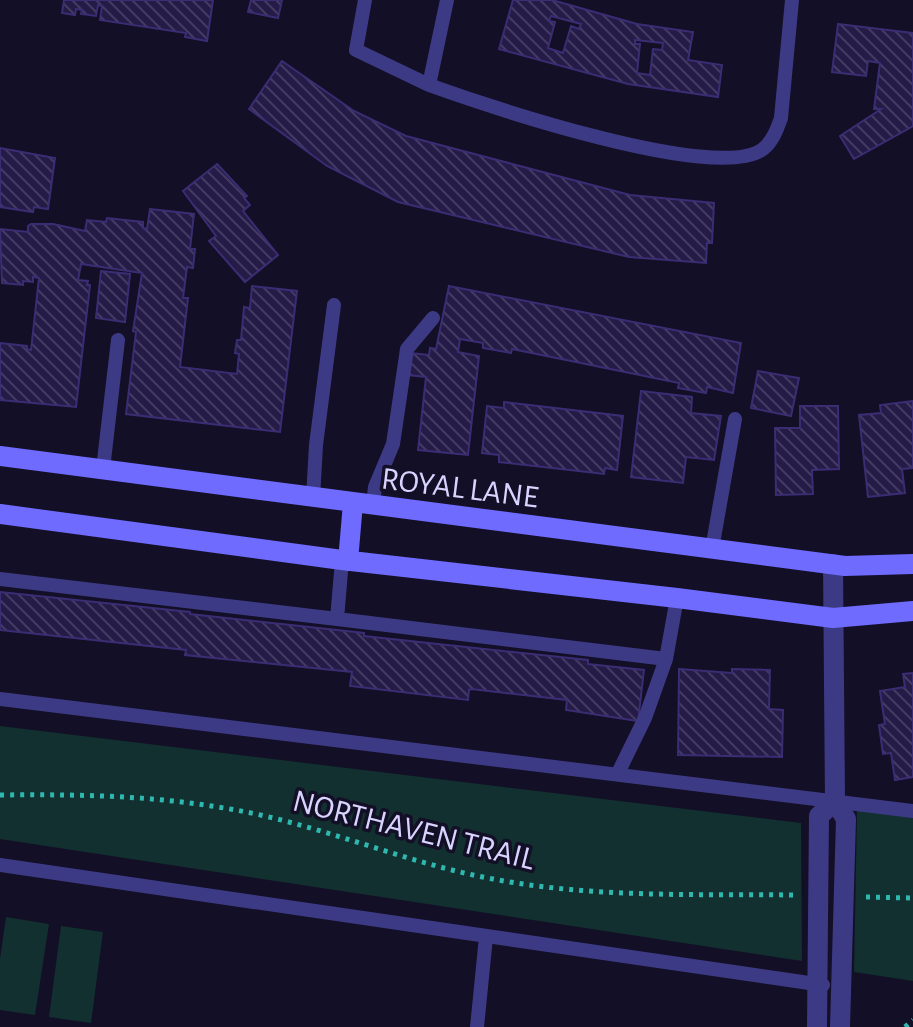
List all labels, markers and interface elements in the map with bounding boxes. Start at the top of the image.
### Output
street label: ROYAL LANE [379,462,540,514]
street label: NORTHAVEN TRAIL [290,784,539,876]

